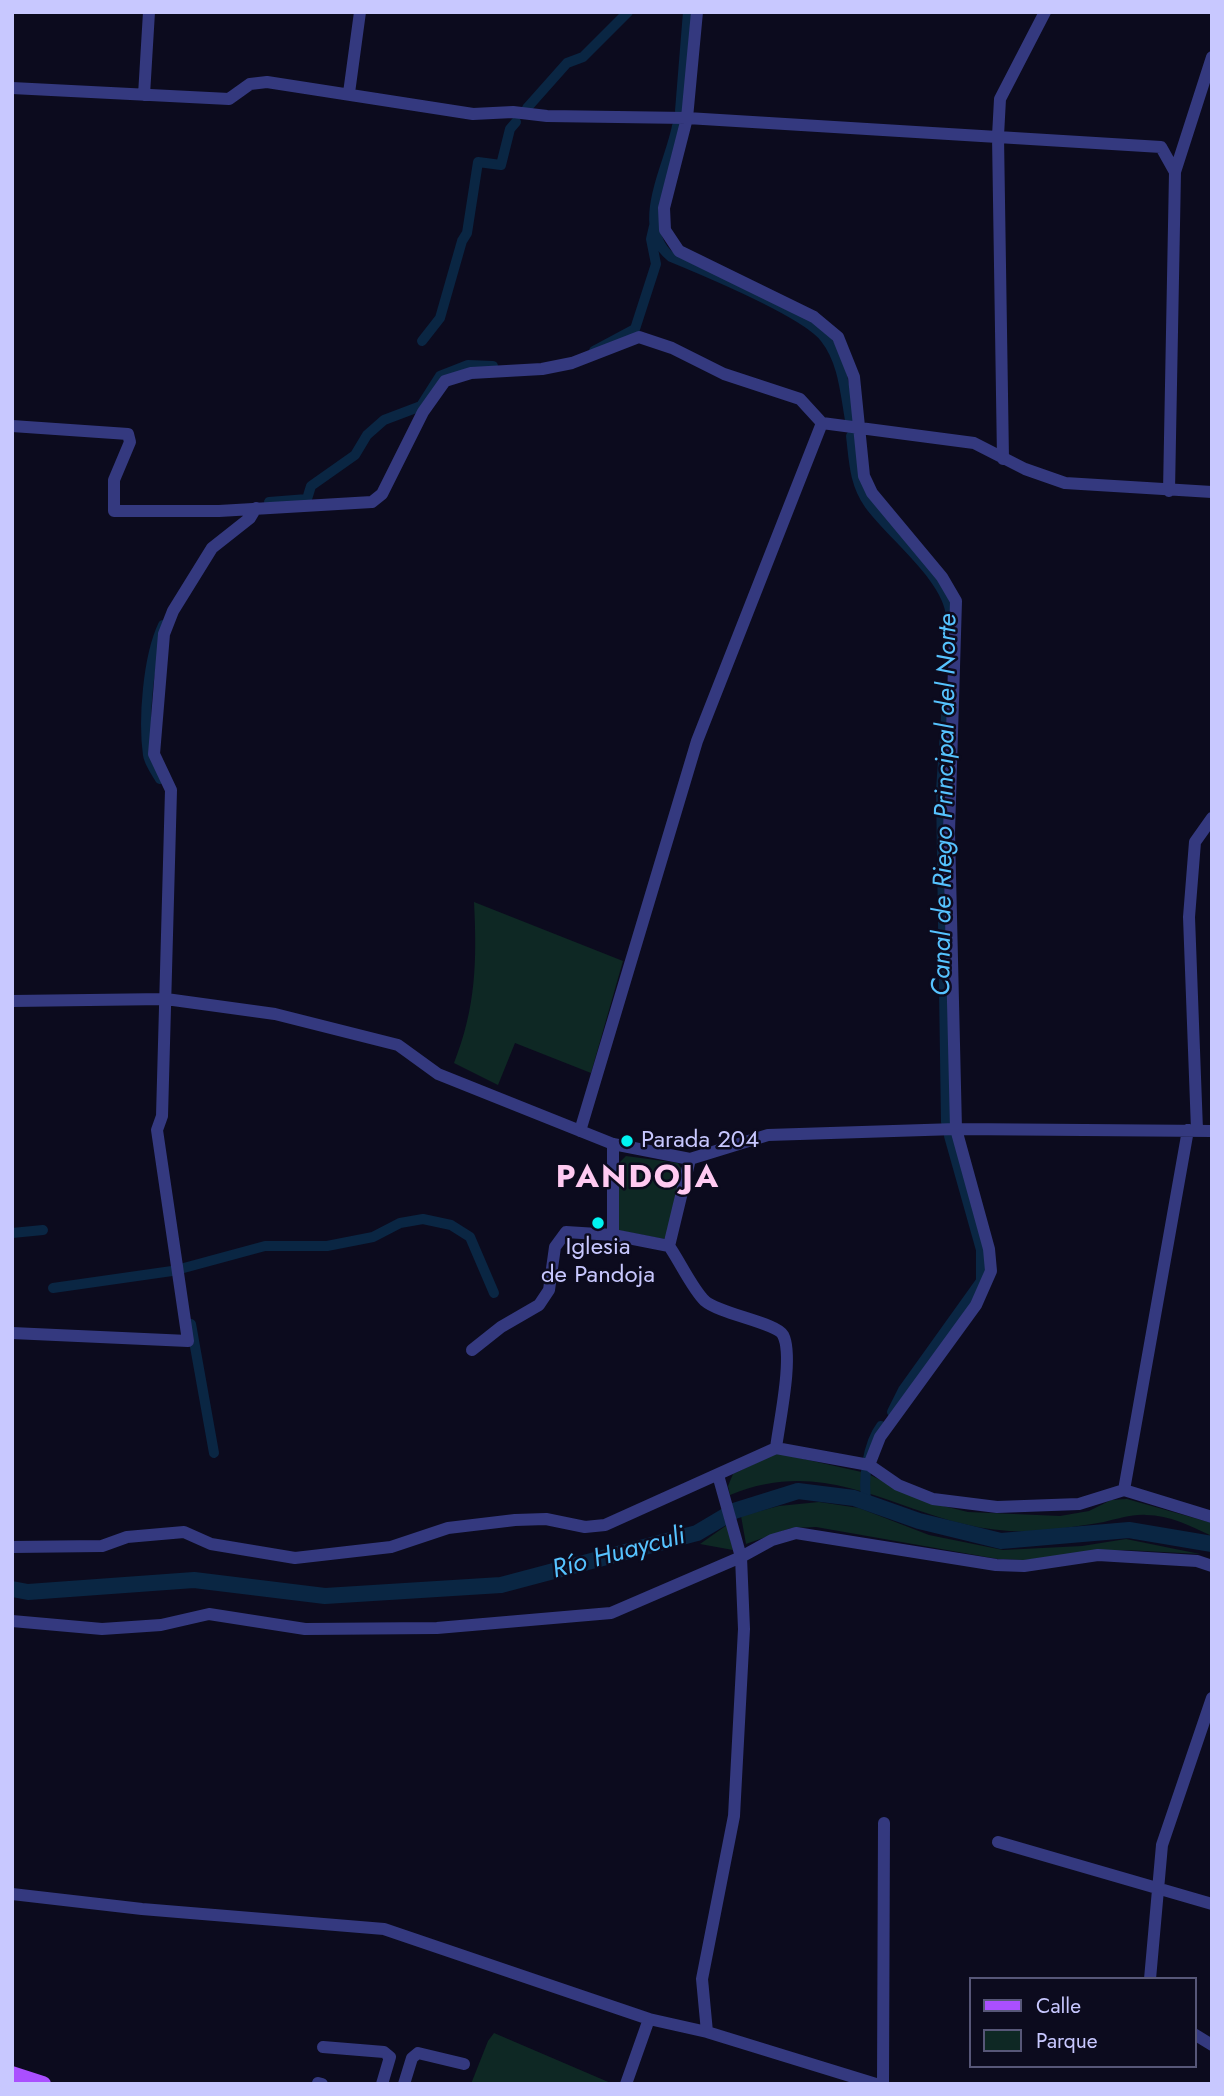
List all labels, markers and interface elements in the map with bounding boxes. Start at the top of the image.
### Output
water label: Canal de Riego Principal del Norte [927,613,965,997]
place label: Parada 204 [641,1127,759,1155]
marker: Parada 204 [619,1133,635,1149]
district label: PANDOJA [557,1160,719,1198]
marker: Iglesia de Pandoja [590,1215,606,1231]
place label: Iglesia de Pandoja [541,1234,655,1290]
water label: Río Huayculi [549,1521,689,1587]
legend [968,1977,1196,2068]
text: Calle [1036,1991,1081,2021]
text: Parque [1036,2026,1098,2056]

